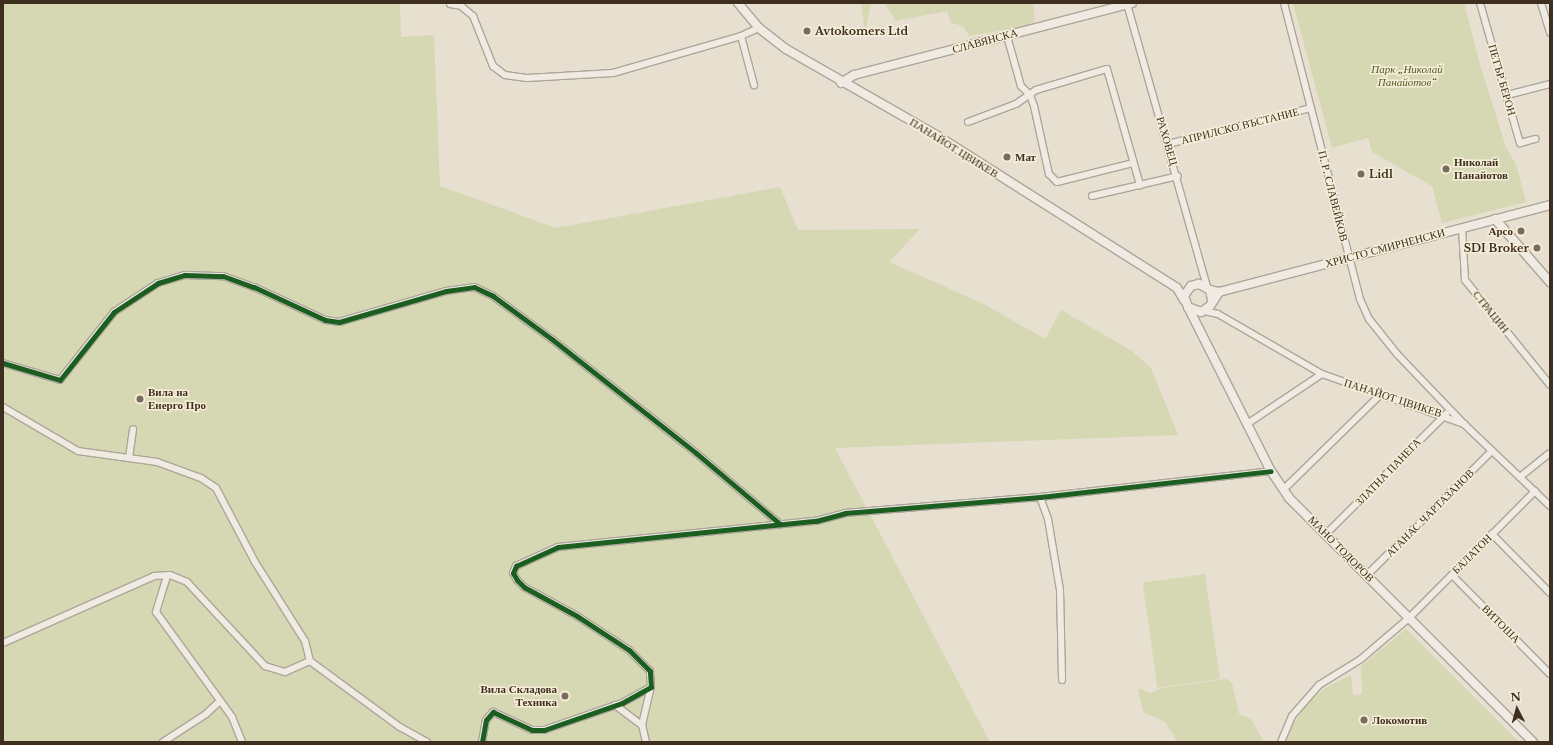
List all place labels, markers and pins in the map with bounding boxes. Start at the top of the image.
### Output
place label: Avtokomers Ltd [815,24,908,38]
marker: Avtokomers Ltd [802,26,812,36]
place label: Мат [1015,150,1036,164]
marker: Мат [1002,152,1012,162]
place label: Николай Панайотов [1454,156,1508,182]
marker: Николай Панайотов [1441,164,1451,174]
place label: Lidl [1369,167,1393,181]
marker: Lidl [1356,169,1366,179]
place label: Арсо [1489,224,1513,238]
marker: Арсо [1516,226,1526,236]
place label: SDI Broker [1464,241,1529,255]
marker: SDI Broker [1532,243,1542,253]
place label: Вила на Енерго Про [148,386,206,412]
marker: Вила на Енерго Про [135,394,145,404]
place label: Вила Складова Техника [481,683,557,709]
marker: Вила Складова Техника [560,691,570,701]
place label: Локомотив [1372,713,1427,727]
marker: Локомотив [1359,715,1369,725]

